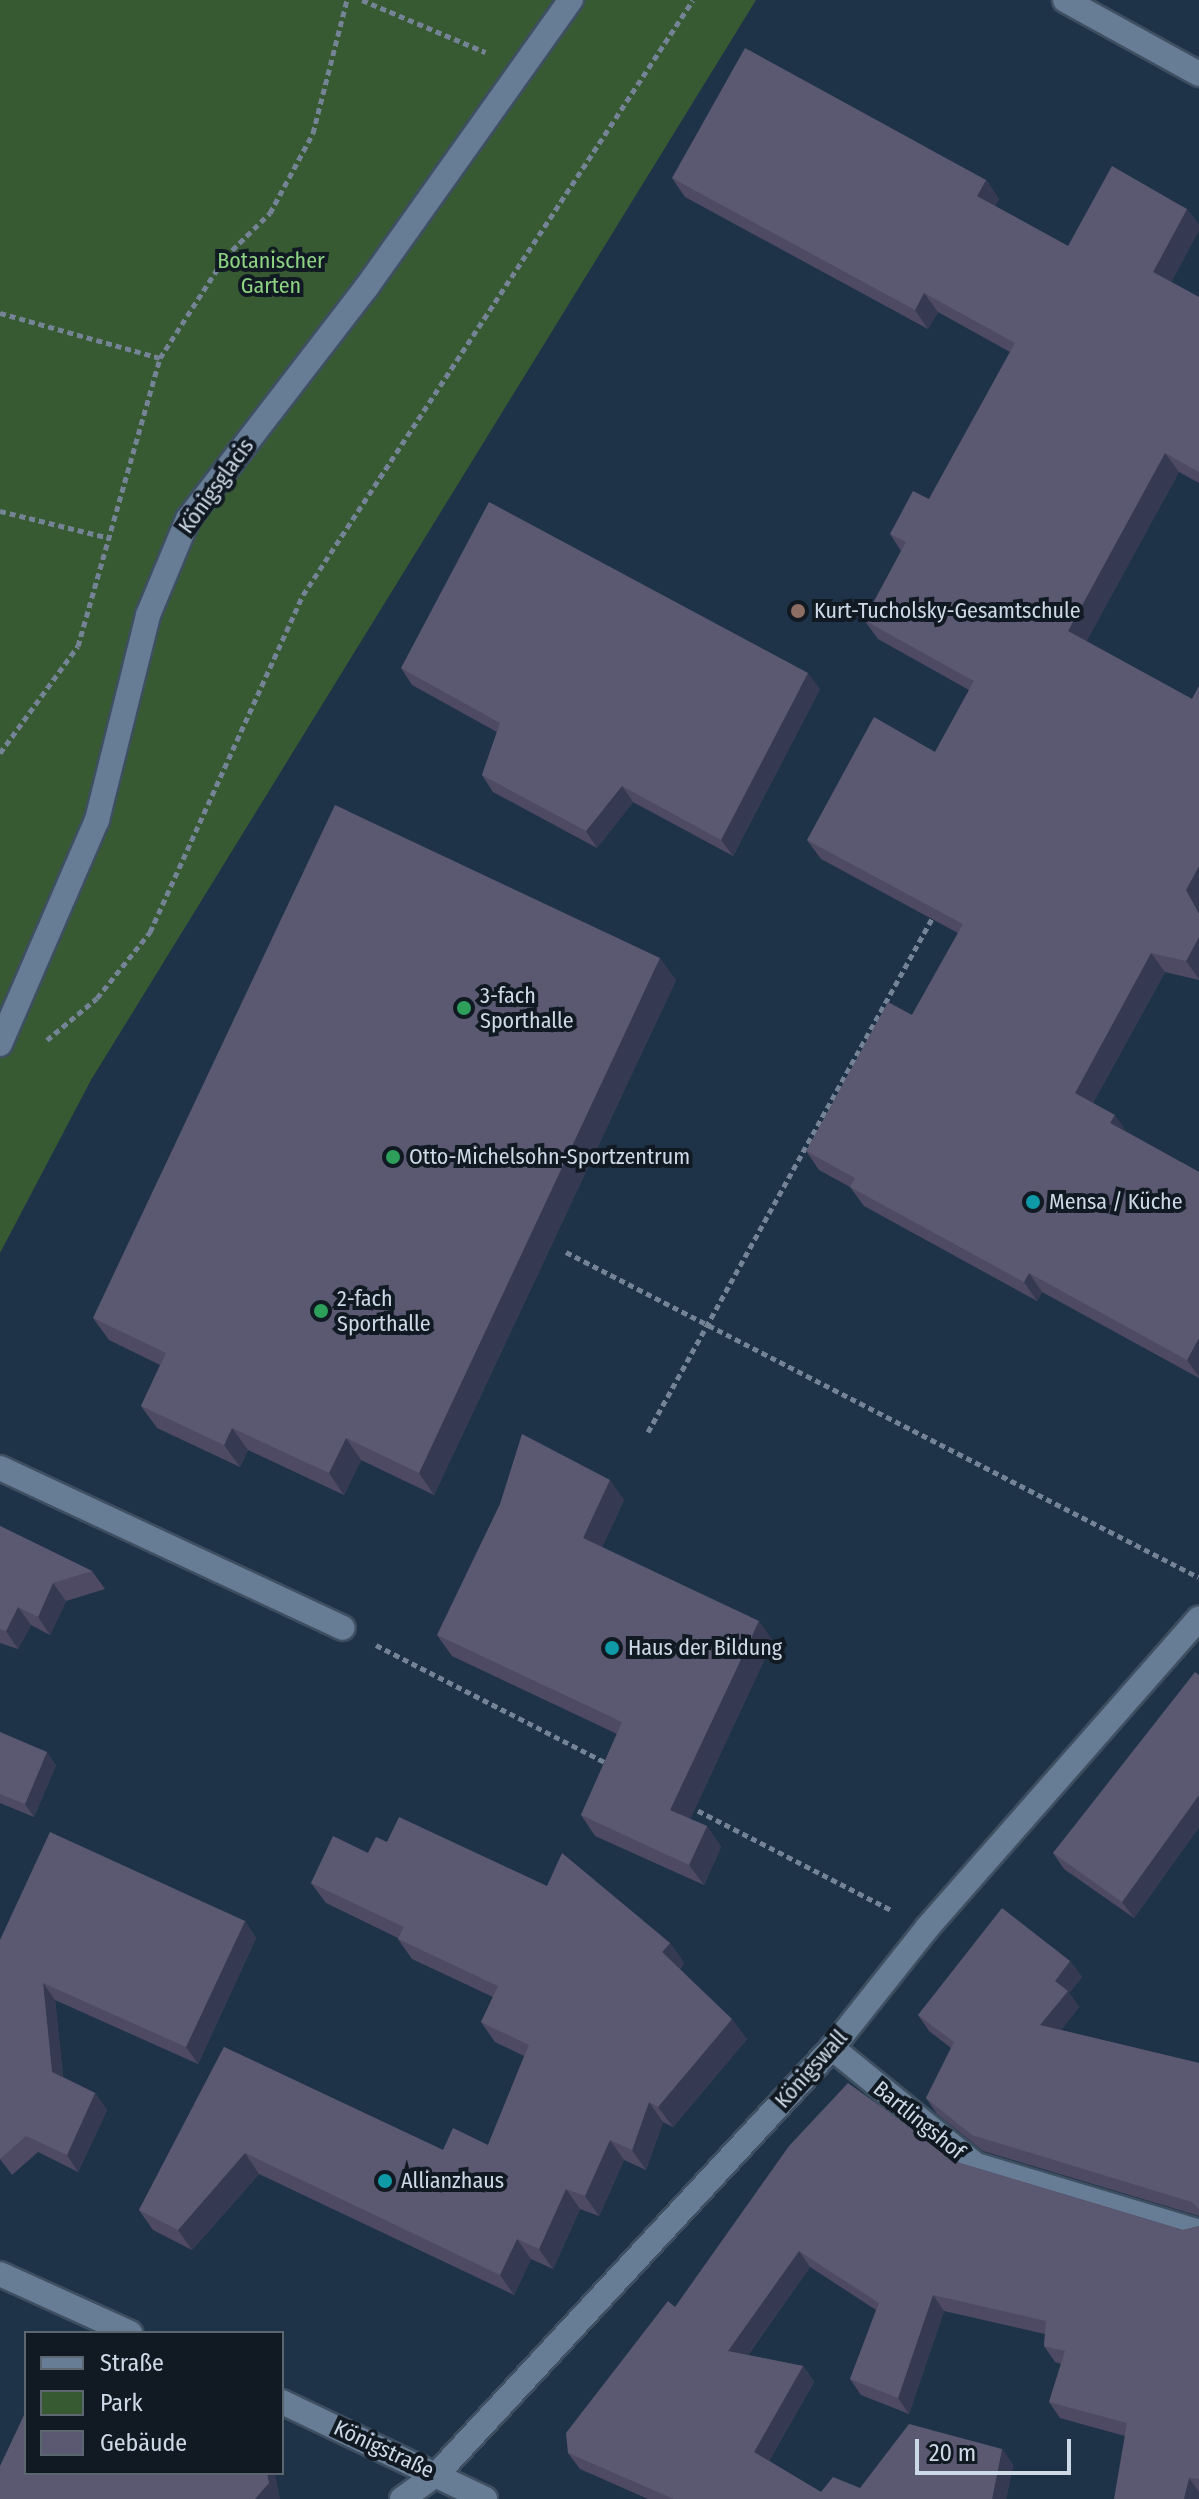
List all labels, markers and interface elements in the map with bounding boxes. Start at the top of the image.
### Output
park label: Botanischer Garten [217,247,325,298]
street label: Königsglacis [173,433,259,539]
place label: Kurt-Tucholsky-Gesamtschule [814,598,1081,624]
marker: Kurt-Tucholsky-Gesamtschule [789,602,807,620]
place label: 3-fach Sporthalle [480,982,574,1034]
marker: 3-fach Sporthalle [455,999,473,1017]
place label: Otto-Michelsohn-Sportzentrum [409,1144,690,1170]
marker: Otto-Michelsohn-Sportzentrum [384,1148,402,1166]
place label: Mensa / Küche [1049,1189,1183,1215]
marker: Mensa / Küche [1024,1193,1042,1211]
place label: 2-fach Sporthalle [337,1285,431,1336]
marker: 2-fach Sporthalle [312,1302,330,1320]
place label: Haus der Bildung [628,1635,782,1661]
marker: Haus der Bildung [603,1639,621,1657]
street label: Königswall [769,2025,853,2113]
street label: Bartlingshof [868,2075,970,2165]
place label: Allianzhaus [401,2168,504,2194]
marker: Allianzhaus [376,2172,394,2190]
legend [24,2331,284,2475]
text: Straße [100,2349,164,2377]
text: Park [100,2389,143,2417]
street label: Königstraße [330,2414,438,2484]
scale bar [919,2423,1075,2473]
text: Gebäude [100,2429,187,2457]
text: 20 m [929,2439,976,2467]

